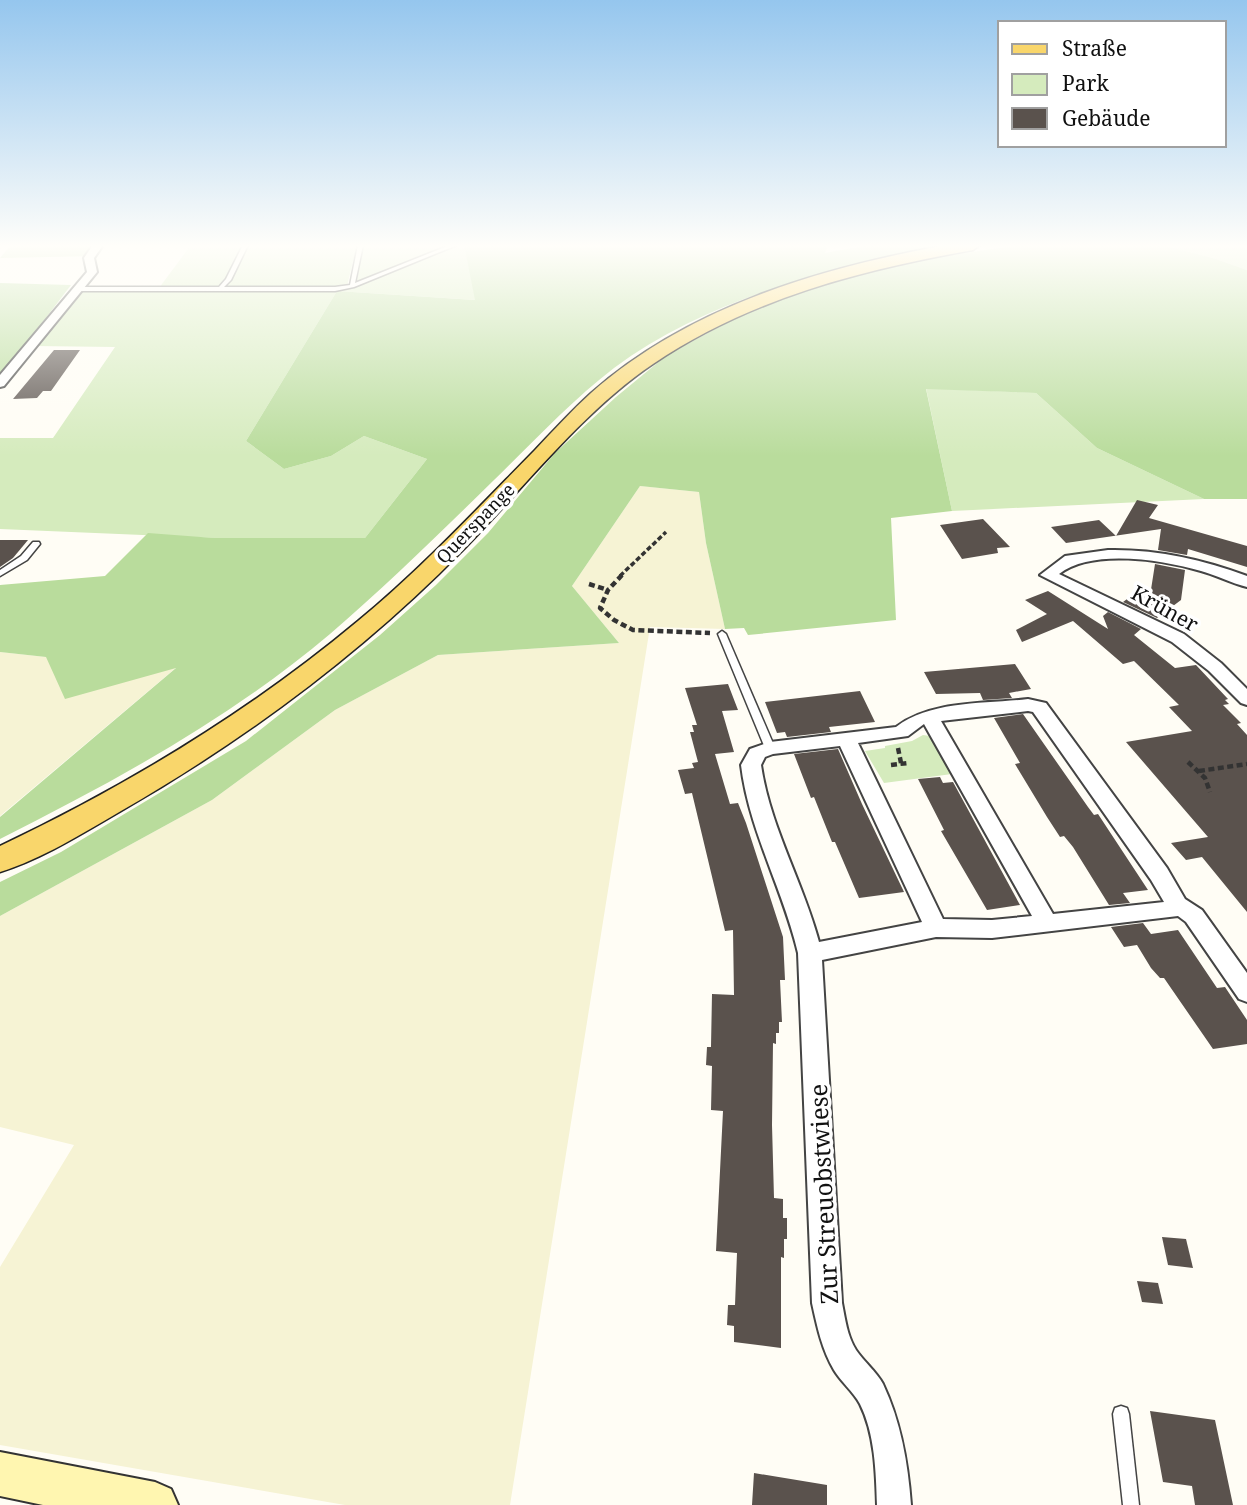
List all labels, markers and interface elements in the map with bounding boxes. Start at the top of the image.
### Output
legend [998,21,1226,147]
text: Straße [1062,34,1127,62]
text: Park [1062,69,1109,97]
text: Gebäude [1062,104,1150,132]
street label: Querspange [431,478,519,568]
street label: Krüner [1126,578,1204,638]
street label: Zur Streuobstwiese [801,1083,845,1305]

